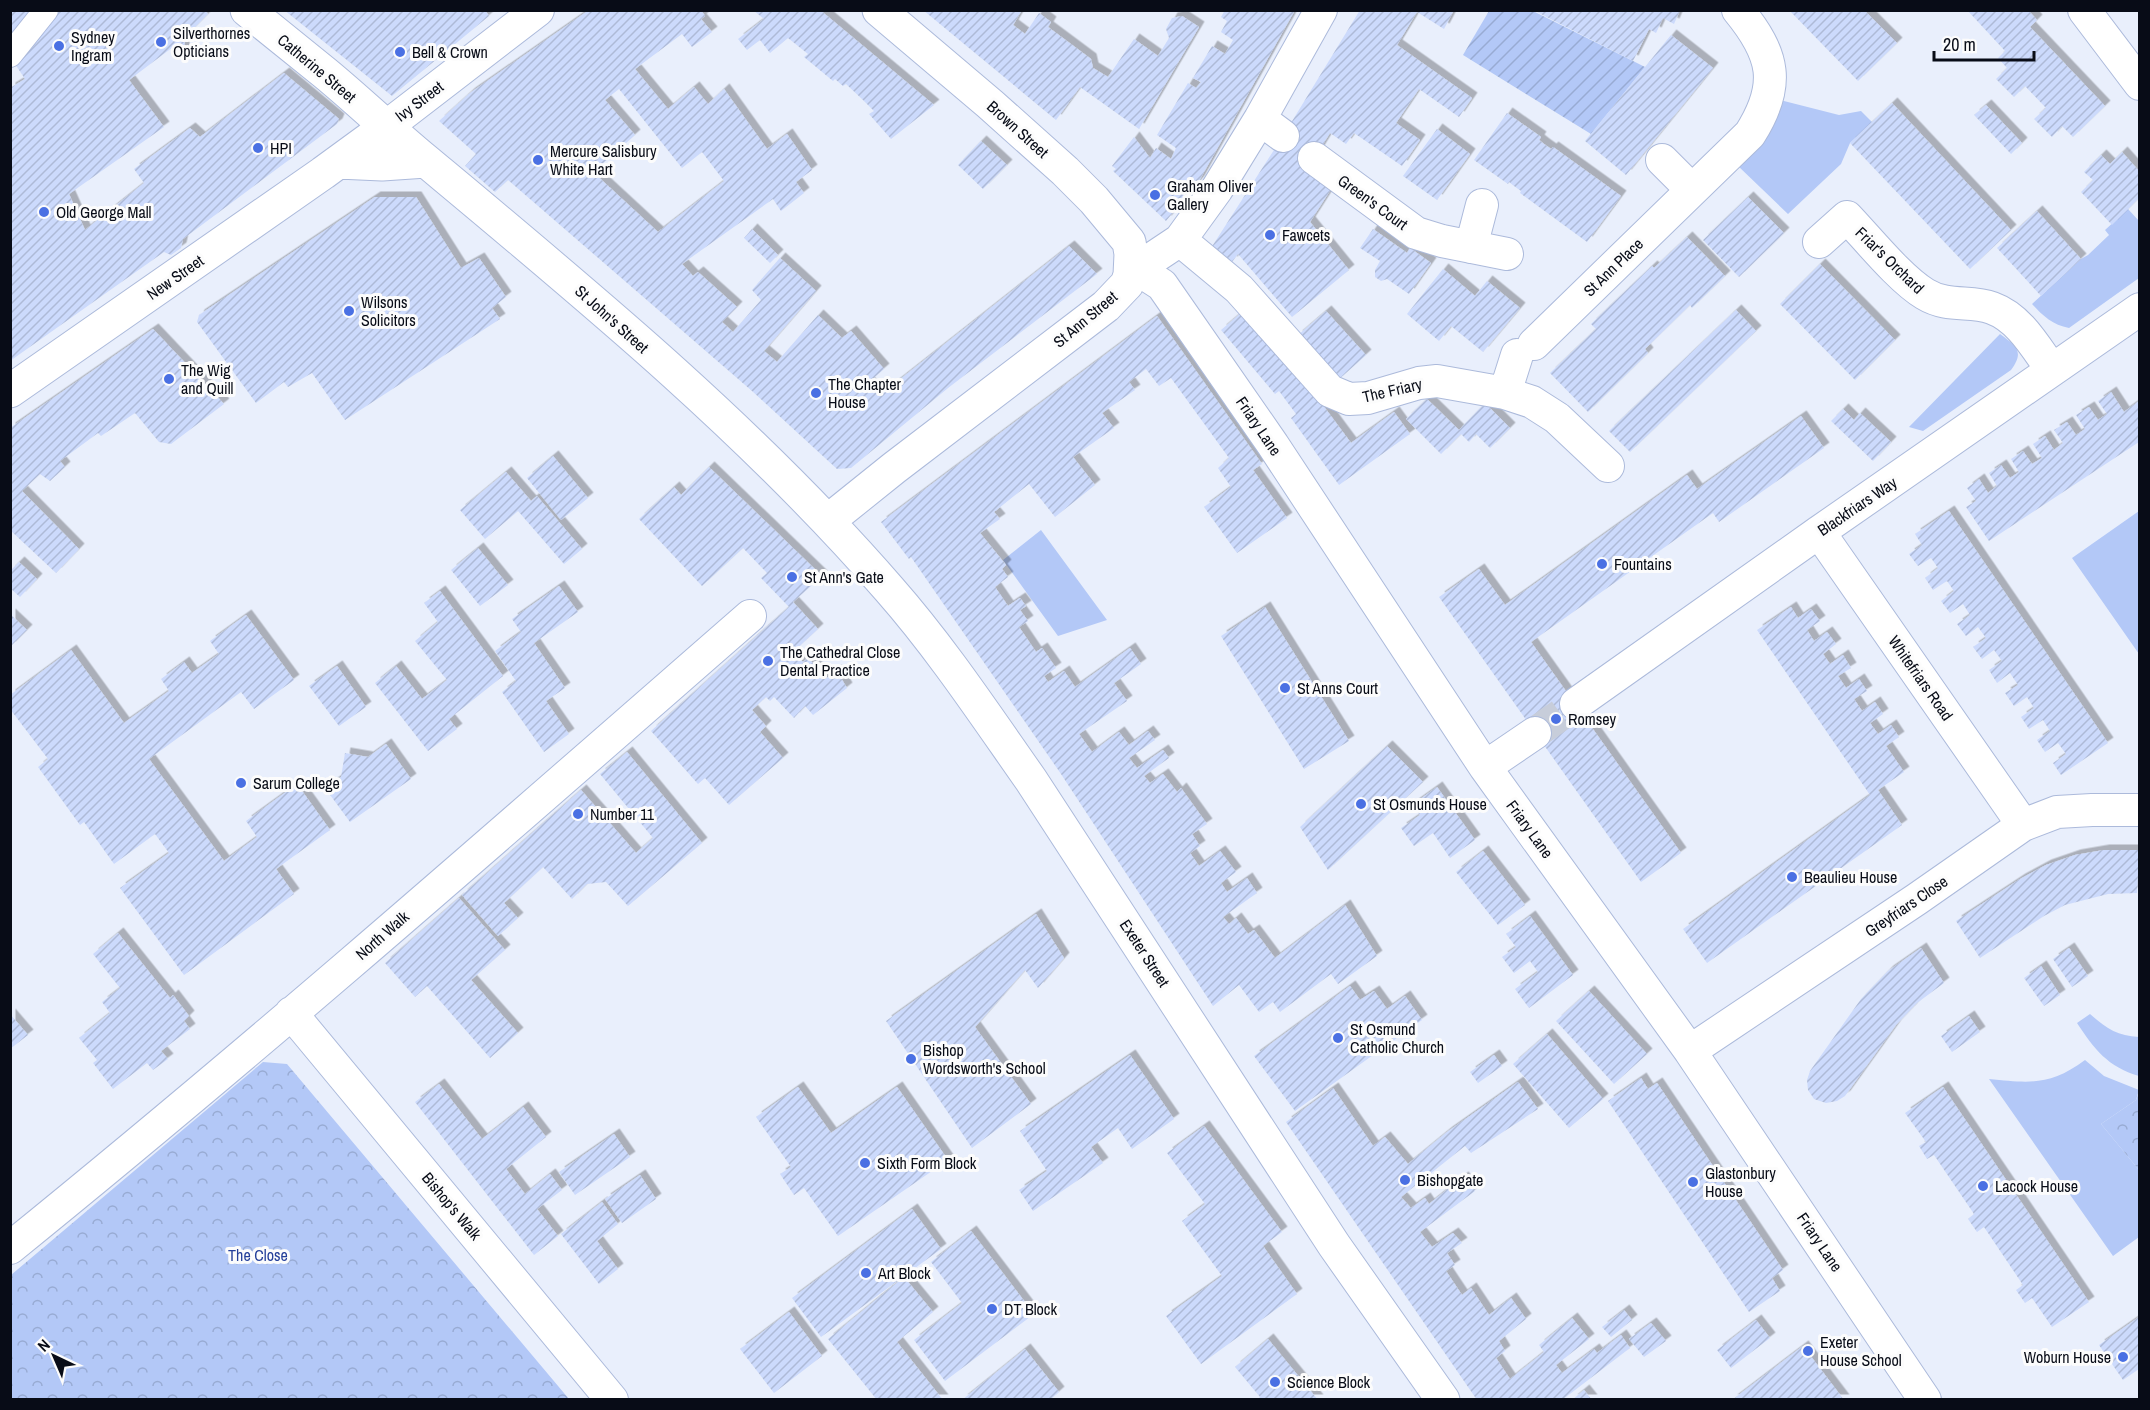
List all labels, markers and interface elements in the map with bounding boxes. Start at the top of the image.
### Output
place label: Silverthornes Opticians [173,22,250,62]
scale bar [1934,24,2034,62]
place label: Sydney Ingram [71,26,115,66]
street label: Catherine Street [273,29,361,108]
text: 20 m [1943,32,1976,57]
marker: Silverthornes Opticians [154,35,168,49]
marker: Sydney Ingram [52,39,66,53]
place label: Bell & Crown [412,41,488,63]
marker: Bell & Crown [393,45,407,59]
street label: Ivy Street [390,75,448,126]
street label: Brown Street [982,95,1054,163]
place label: HPI [270,137,292,159]
place label: Mercure Salisbury White Hart [550,140,657,180]
marker: HPI [251,141,265,155]
marker: Mercure Salisbury White Hart [531,153,545,167]
street label: Green's Court [1334,169,1413,235]
place label: Graham Oliver Gallery [1167,175,1254,215]
marker: Graham Oliver Gallery [1148,188,1162,202]
place label: Old George Mall [56,201,152,223]
marker: Old George Mall [37,205,51,219]
street label: Friar's Orchard [1851,222,1929,298]
place label: Fawcets [1282,224,1330,246]
marker: Fawcets [1263,228,1277,242]
street label: St Ann Place [1578,233,1648,301]
street label: New Street [142,249,208,305]
street label: St John's Street [570,280,654,358]
street label: St Ann Street [1048,285,1122,352]
place label: Wilsons Solicitors [361,291,416,331]
marker: Wilsons Solicitors [342,304,356,318]
place label: The Wig and Quill [181,359,234,399]
marker: The Wig and Quill [162,372,176,386]
street label: The Friary [1360,372,1424,408]
place label: The Chapter House [828,373,902,413]
marker: The Chapter House [809,386,823,400]
street label: Friary Lane [1231,392,1287,460]
street label: Blackfriars Way [1813,471,1901,541]
place label: Fountains [1614,553,1672,575]
marker: Fountains [1595,557,1609,571]
place label: St Ann's Gate [804,566,884,588]
marker: St Ann's Gate [785,570,799,584]
street label: Whitefriars Road [1884,631,1958,725]
place label: The Cathedral Close Dental Practice [780,641,900,681]
marker: The Cathedral Close Dental Practice [761,654,775,668]
place label: St Anns Court [1297,677,1378,699]
marker: St Anns Court [1278,681,1292,695]
place label: Romsey [1568,708,1617,730]
marker: Romsey [1549,712,1563,726]
place label: Sarum College [253,772,340,794]
marker: Sarum College [234,776,248,790]
place label: St Osmunds House [1373,793,1487,815]
street label: Friary Lane [1501,795,1559,863]
marker: St Osmunds House [1354,797,1368,811]
place label: Number 11 [590,803,655,825]
marker: Number 11 [571,807,585,821]
place label: Beaulieu House [1804,866,1897,888]
marker: Beaulieu House [1785,870,1799,884]
street label: Greyfriars Close [1860,870,1952,942]
street label: North Walk [350,905,414,964]
street label: Exeter Street [1115,915,1175,991]
place label: St Osmund Catholic Church [1350,1018,1444,1058]
marker: St Osmund Catholic Church [1331,1031,1345,1045]
place label: Bishop Wordsworth's School [923,1039,1046,1079]
marker: Bishop Wordsworth's School [904,1052,918,1066]
place label: Sixth Form Block [877,1152,977,1174]
marker: Sixth Form Block [858,1156,872,1170]
place label: Glastonbury House [1705,1162,1776,1202]
street label: Bishop's Walk [417,1167,487,1245]
place label: Bishopgate [1417,1169,1483,1191]
marker: Bishopgate [1398,1173,1412,1187]
marker: Glastonbury House [1686,1175,1700,1189]
place label: Lacock House [1995,1175,2078,1197]
marker: Lacock House [1976,1179,1990,1193]
street label: Friary Lane [1792,1208,1848,1276]
park label: The Close [228,1244,288,1266]
place label: Art Block [877,1262,931,1284]
marker: Art Block [859,1266,873,1280]
place label: DT Block [1004,1298,1057,1320]
marker: DT Block [985,1302,999,1316]
north arrow [24,1326,84,1386]
place label: Exeter House School [1820,1331,1902,1371]
text: N [33,1334,55,1356]
marker: Exeter House School [1801,1344,1815,1358]
place label: Woburn House [2024,1346,2111,1368]
marker: Woburn House [2116,1350,2130,1364]
place label: Science Block [1287,1371,1371,1393]
marker: Science Block [1268,1375,1282,1389]

